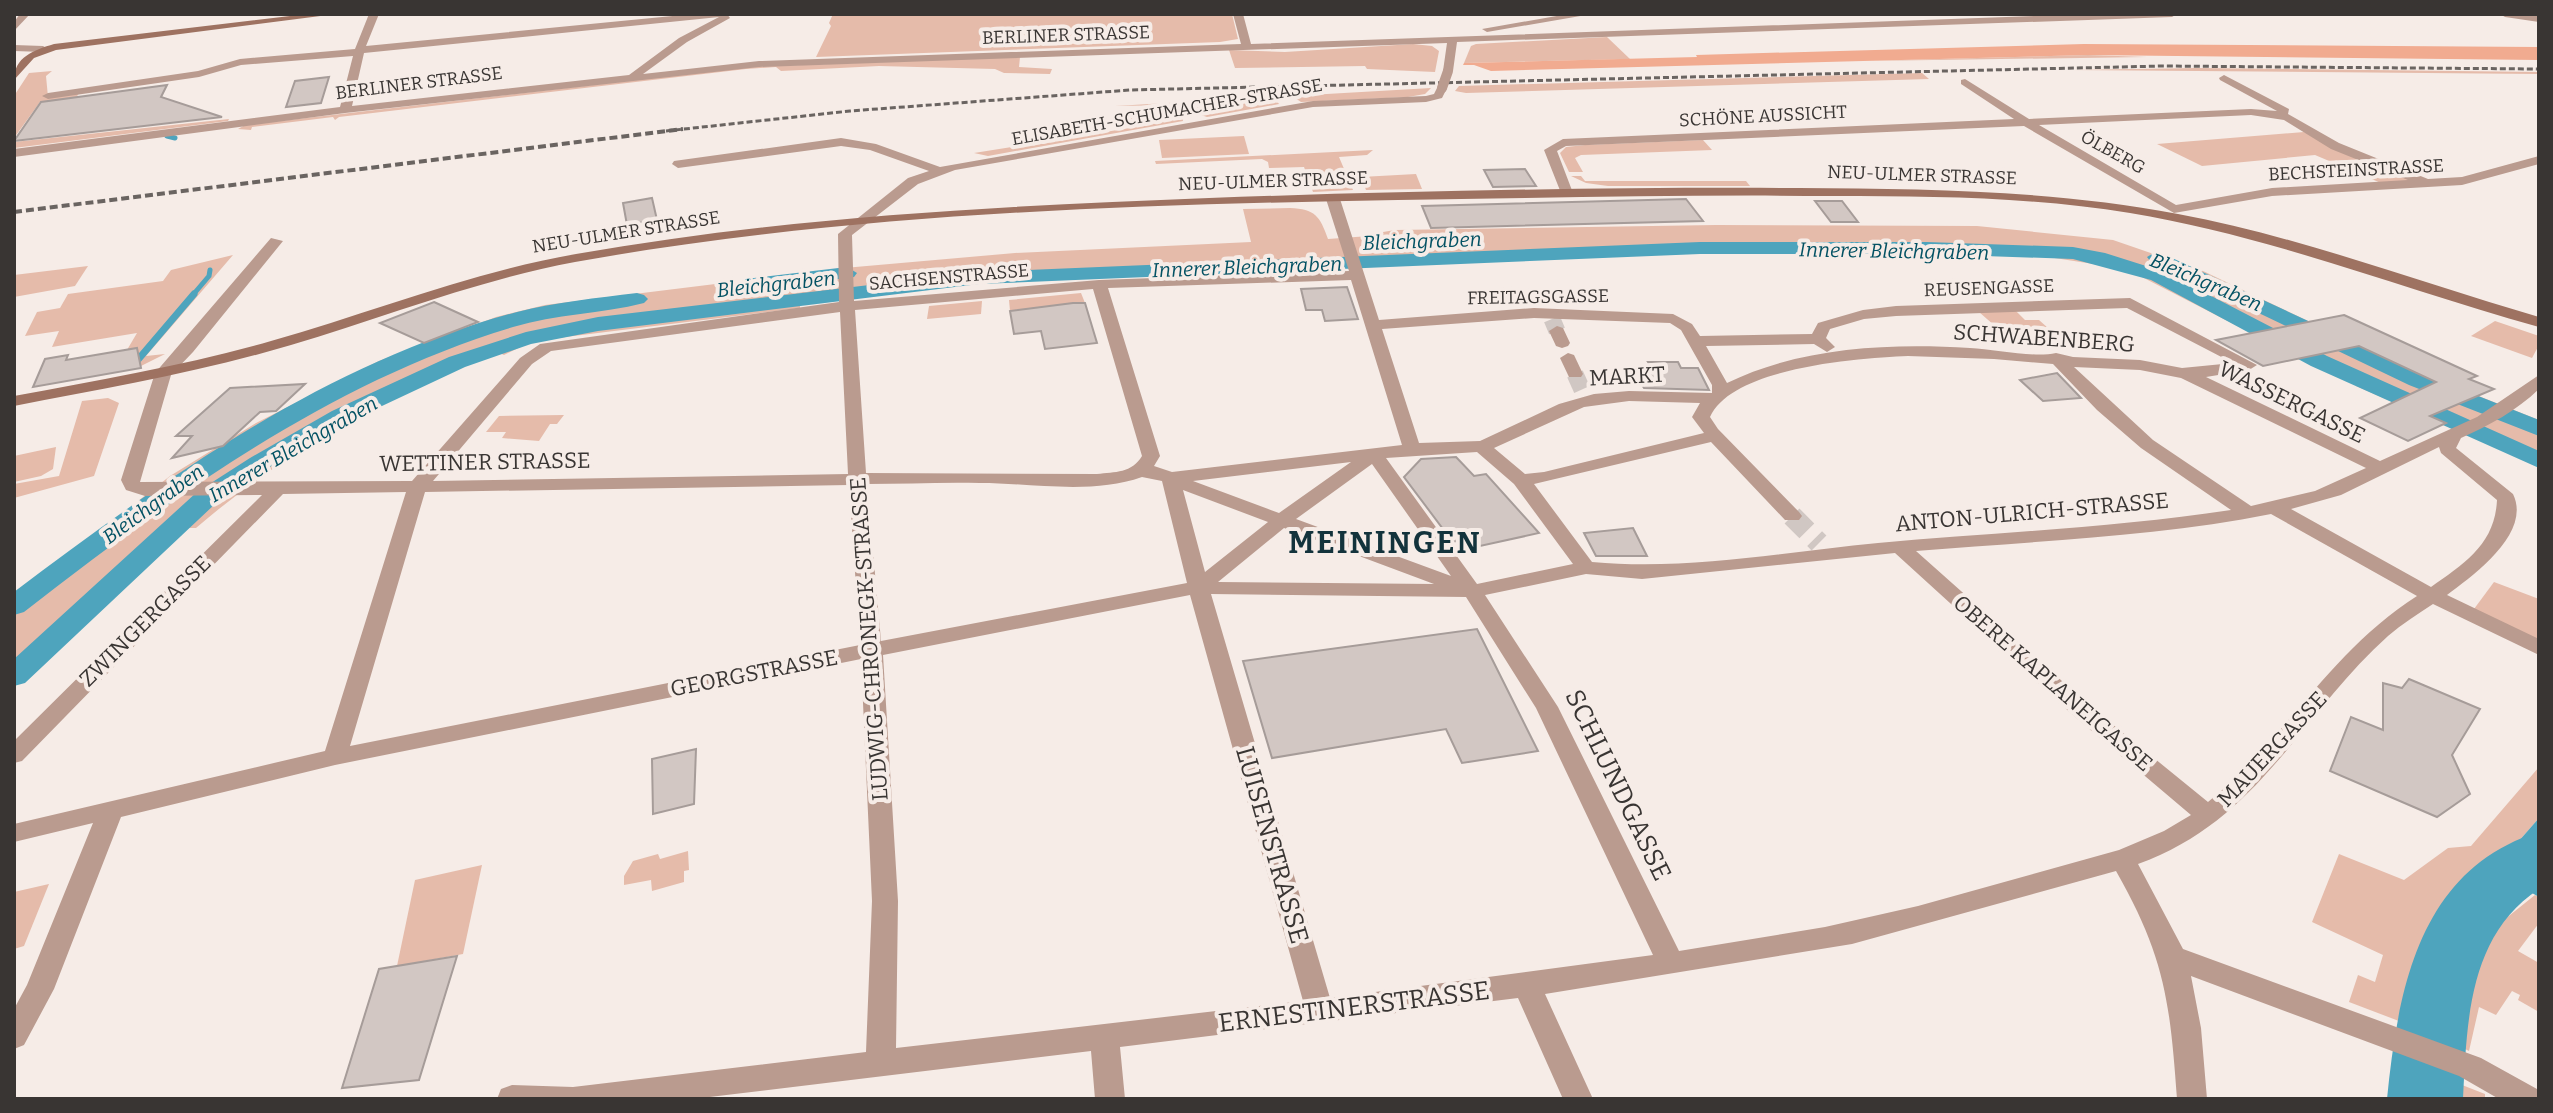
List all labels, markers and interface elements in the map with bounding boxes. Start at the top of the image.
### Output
street label: BERLINER STRASSE [982,21,1150,49]
street label: BERLINER STRASSE [334,62,504,104]
street label: ELISABETH-SCHUMACHER-STRASSE [1010,74,1324,150]
street label: SCHÖNE AUSSICHT [1678,101,1848,131]
street label: ÖLBERG [2077,125,2149,179]
street label: BECHSTEINSTRASSE [2268,154,2444,186]
street label: NEU-ULMER STRASSE [1827,161,2017,189]
street label: NEU-ULMER STRASSE [1178,167,1368,195]
street label: NEU-ULMER STRASSE [531,206,721,258]
water label: Bleichgraben [1362,227,1482,255]
water label: Innerer Bleichgraben [1799,237,1989,265]
water label: Bleichgraben [2146,248,2266,316]
water label: Innerer Bleichgraben [1151,252,1343,282]
street label: SACHSENSTRASSE [868,259,1030,295]
water label: Bleichgraben [715,266,837,302]
street label: REUSENGASSE [1923,275,2055,301]
street label: FREITAGSGASSE [1467,285,1609,309]
street label: SCHWABENBERG [1952,318,2136,358]
street label: WASSERGASSE [2214,355,2370,449]
street label: MARKT [1588,361,1666,391]
water label: Innerer Bleichgraben [205,391,381,507]
street label: WETTINER STRASSE [379,447,591,477]
water label: Bleichgraben [98,459,208,549]
street label: LUDWIG-CHRONEGK-STRASSE [844,476,894,802]
street label: ANTON-ULRICH-STRASSE [1894,487,2170,537]
district label: MEININGEN [1288,525,1482,561]
street label: ZWINGERGASSE [74,550,216,692]
street label: OBERE KAPLANEIGASSE [1948,589,2158,777]
street label: GEORGSTRASSE [668,644,840,702]
street label: SCHLUNDGASSE [1558,685,1678,885]
street label: MAUERGASSE [2212,686,2332,812]
street label: LUISENSTRASSE [1229,743,1315,947]
street label: ERNESTINERSTRASSE [1216,975,1492,1039]

